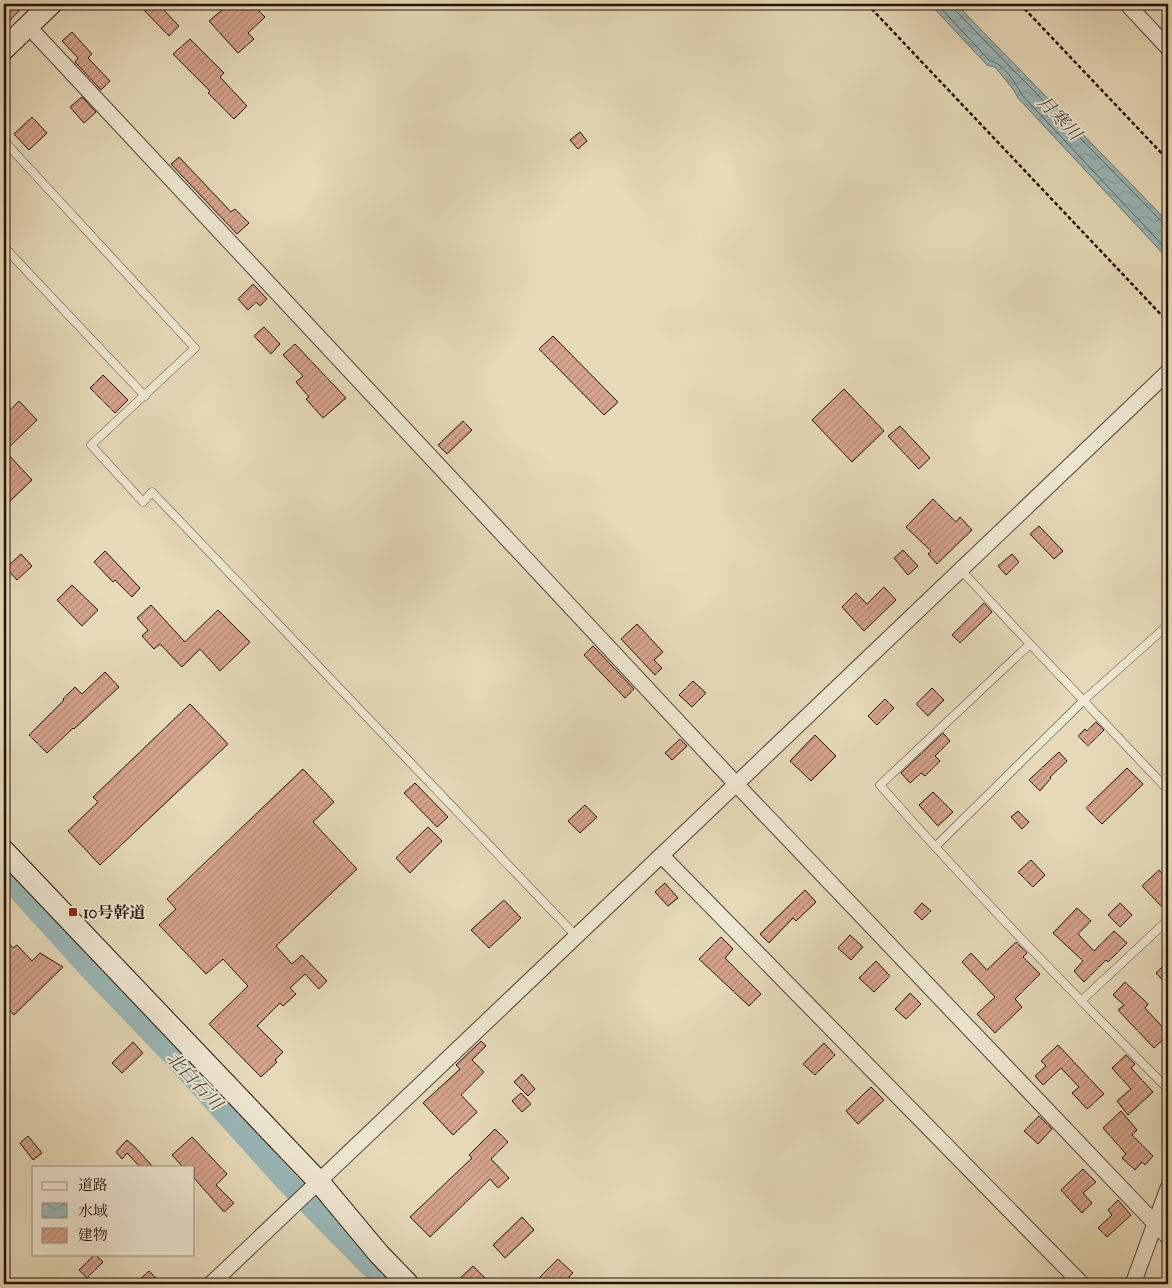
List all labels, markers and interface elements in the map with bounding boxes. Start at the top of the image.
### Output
water label: 月寒川 [1033,91,1087,146]
place label: 10号幹道 [83,903,145,922]
marker: 10号幹道 [67,906,79,918]
water label: 北白石川 [162,1048,228,1116]
legend [32,1166,195,1256]
text: 道路 [78,1176,108,1194]
text: 水域 [78,1202,108,1220]
text: 建物 [78,1226,108,1244]

